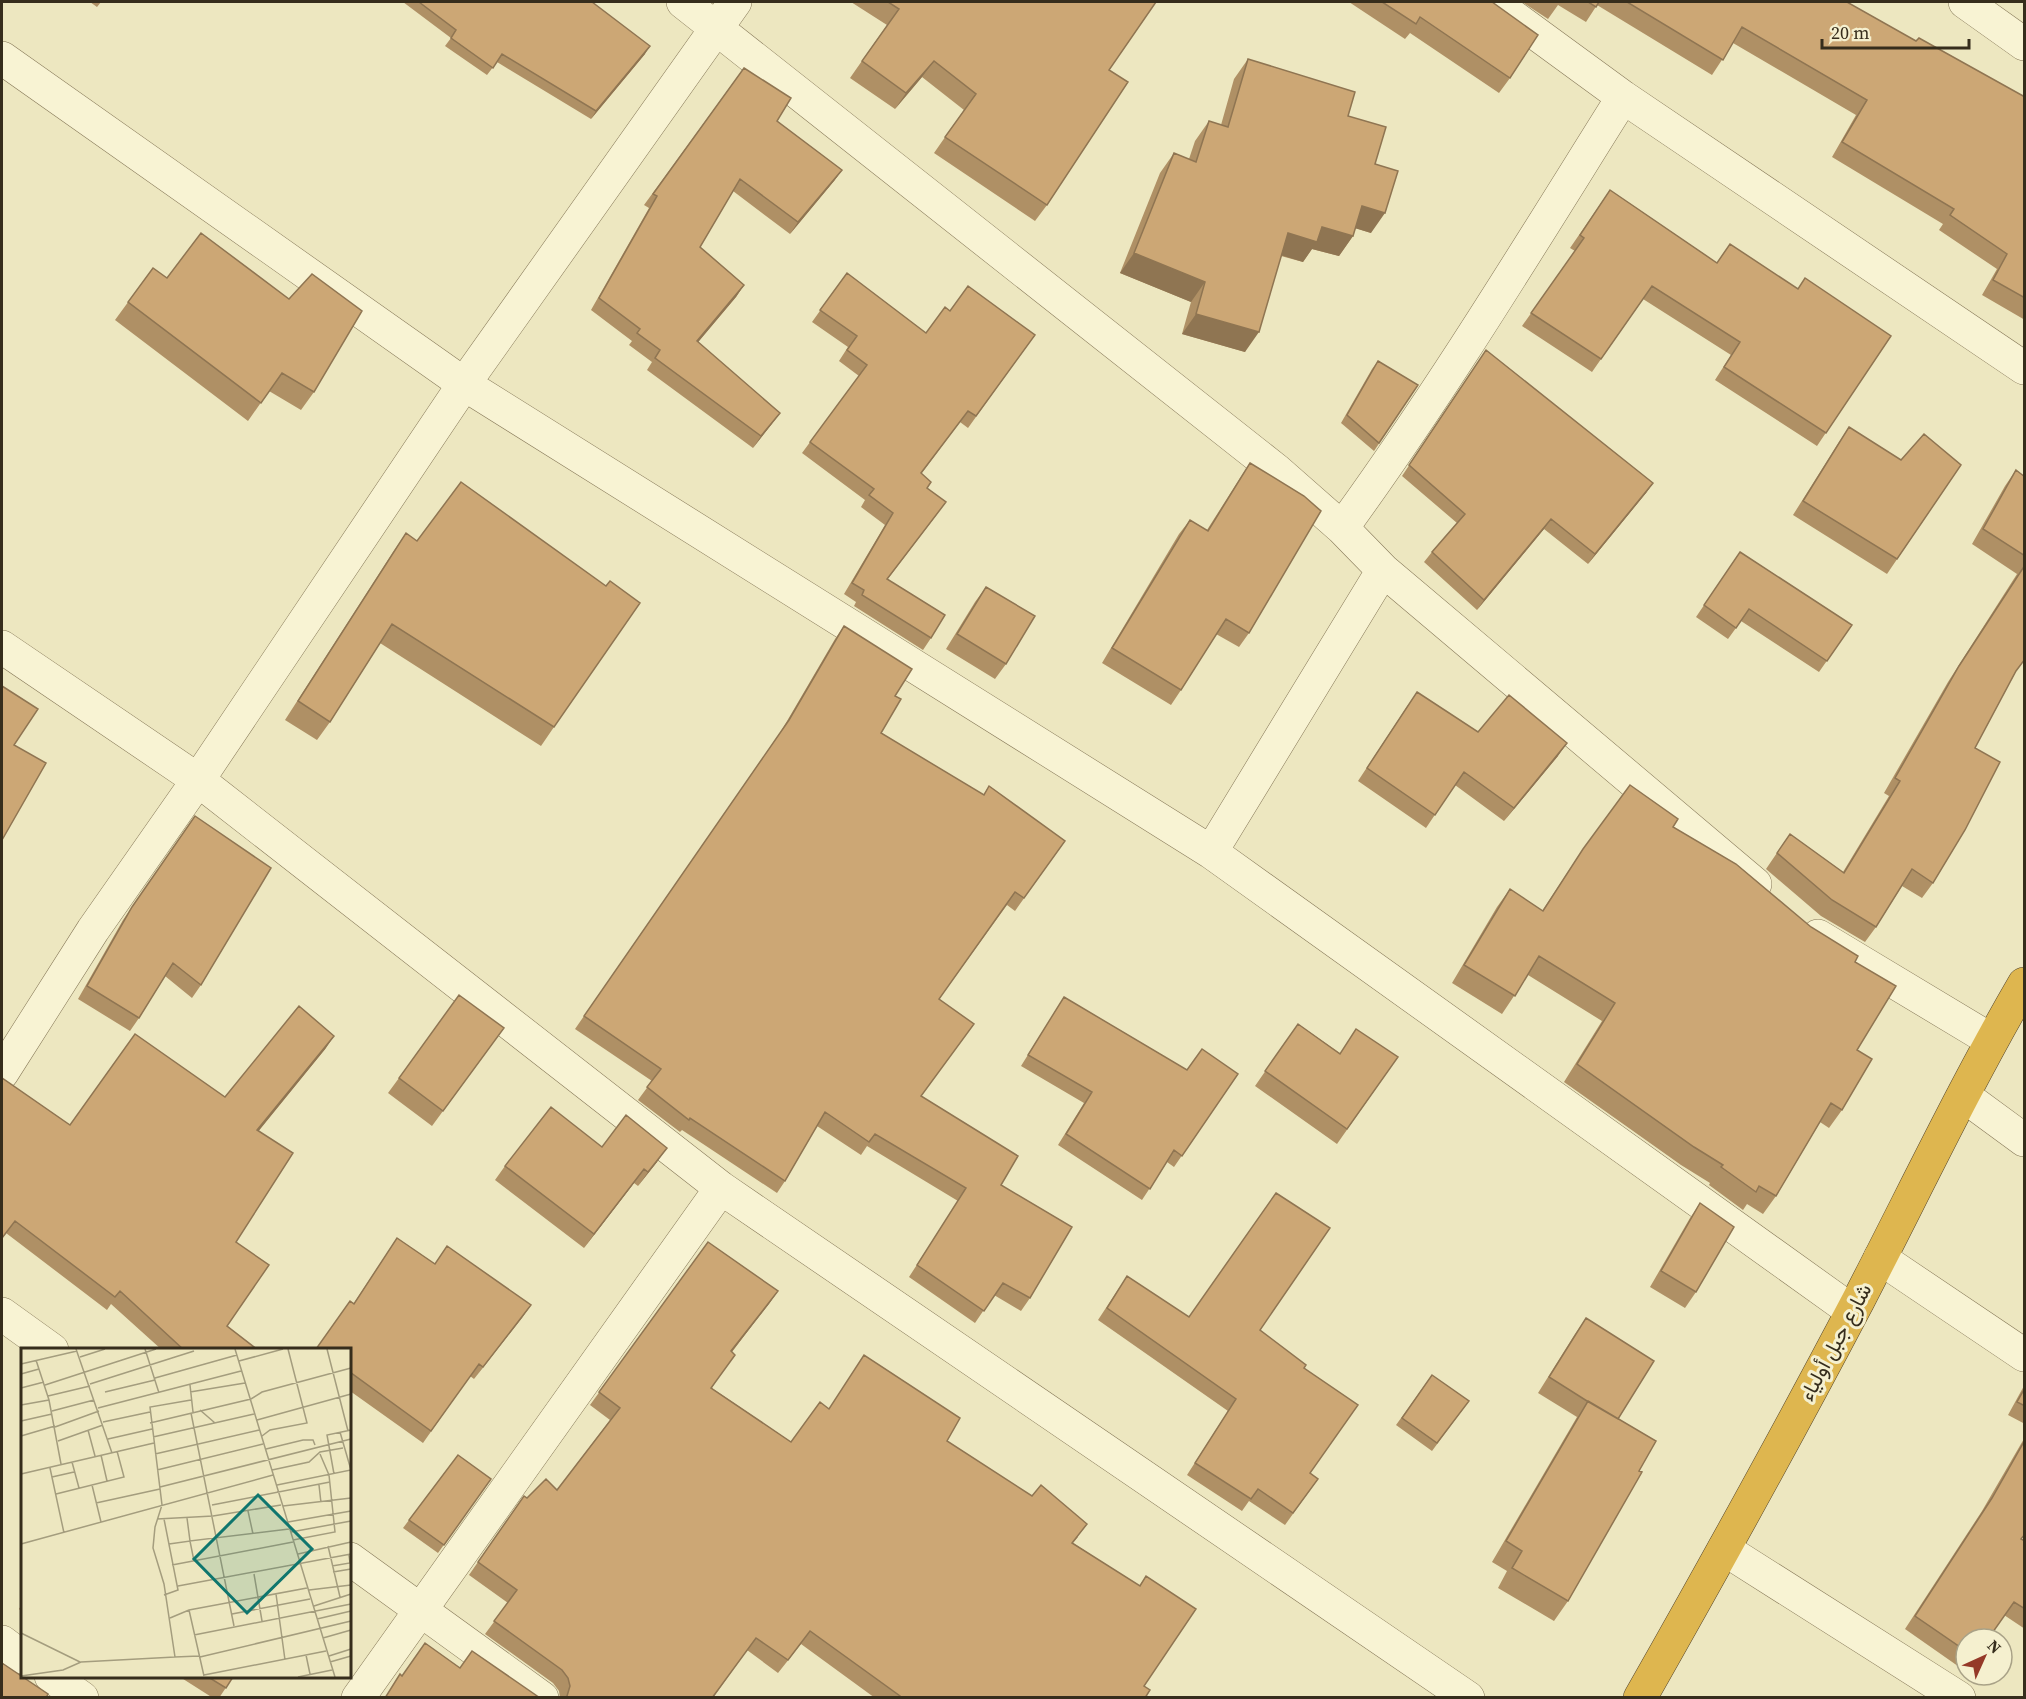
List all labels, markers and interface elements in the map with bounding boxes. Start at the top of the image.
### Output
scale bar [1822,12,1969,50]
text: 20 m [1831,20,1869,45]
street label: شارع جبل أولياء [1792,1278,1878,1406]
inset map [21,1348,351,1678]
north arrow [1954,1627,2014,1687]
text: N [1983,1634,2007,1659]

